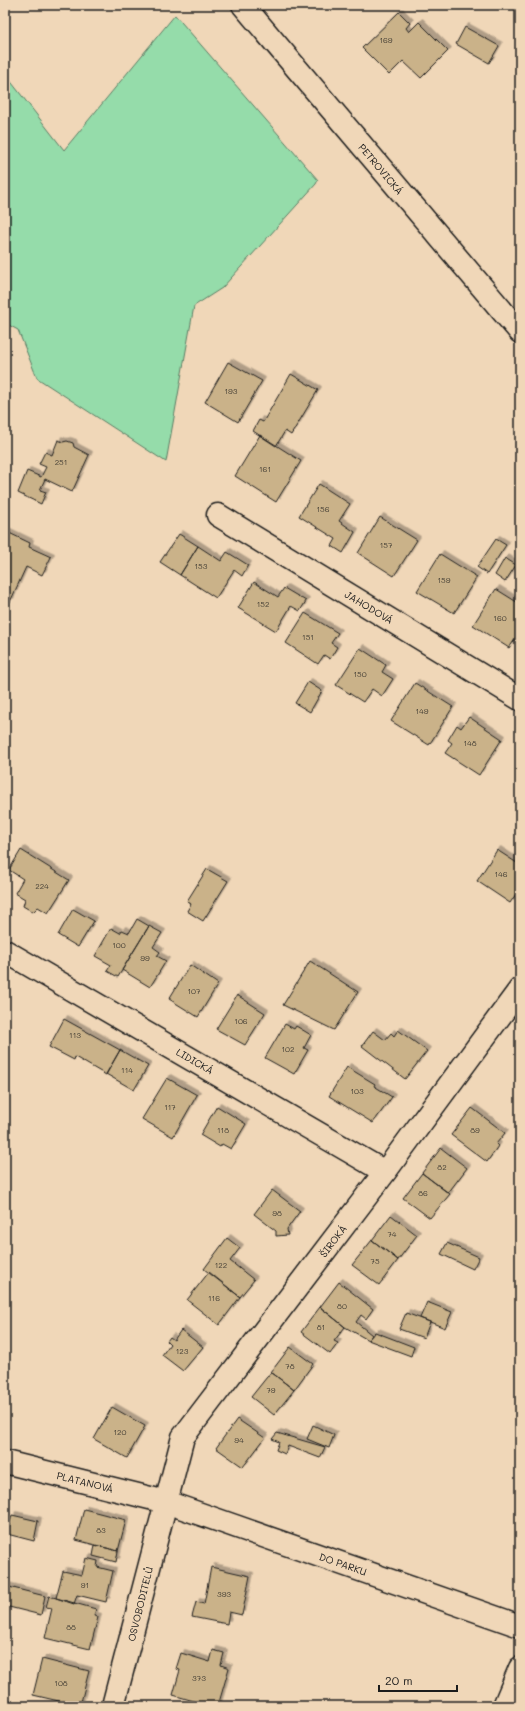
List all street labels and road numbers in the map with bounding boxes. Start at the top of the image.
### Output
street label: PETROVICKÁ [355,140,407,198]
street label: JAHODOVÁ [342,587,396,627]
street label: LIDICKÁ [174,1045,216,1077]
street label: ŠIROKÁ [316,1222,350,1260]
street label: PLATANOVÁ [55,1468,115,1496]
street label: DO PARKU [317,1549,369,1579]
street label: OSVOBODITELŮ [124,1565,156,1643]

